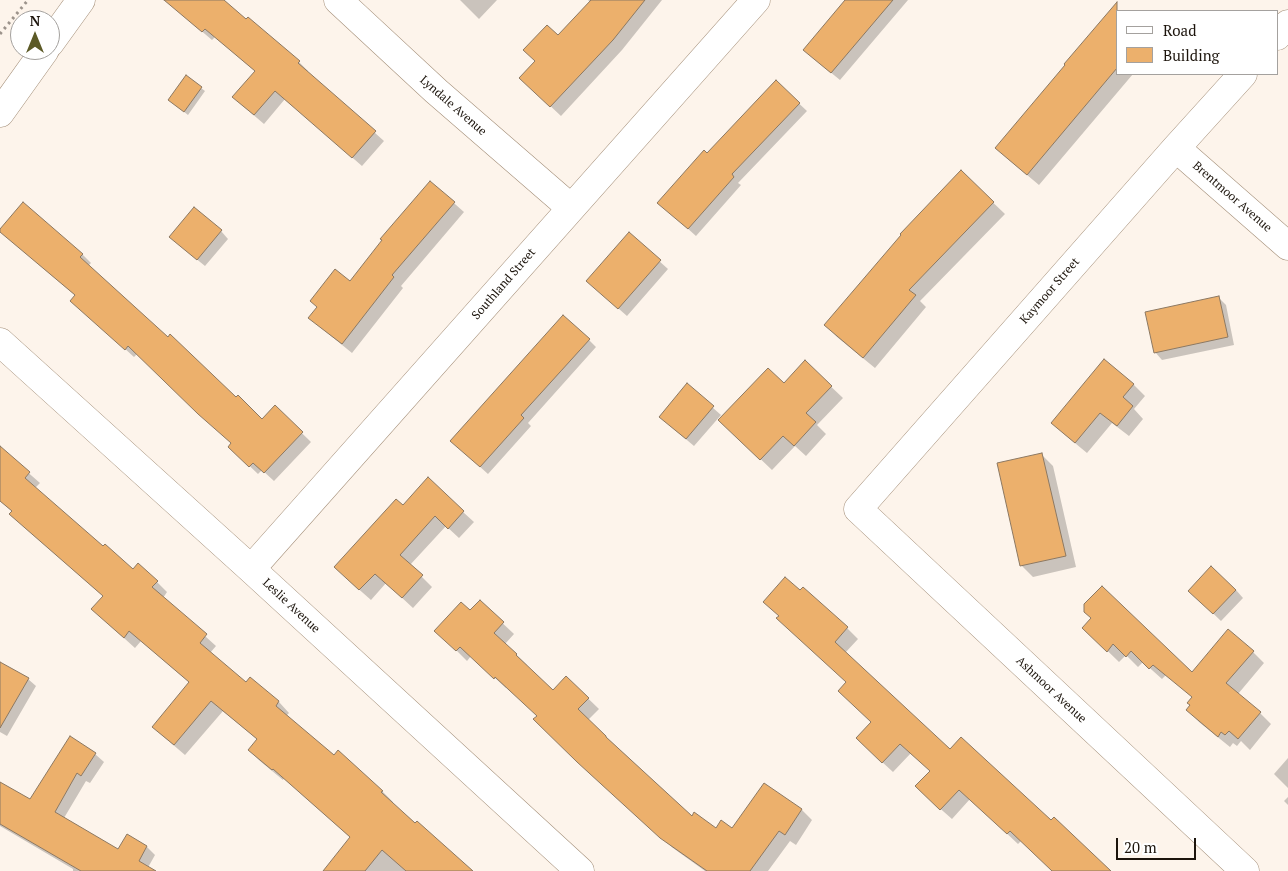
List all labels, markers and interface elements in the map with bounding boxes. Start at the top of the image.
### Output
north arrow [10,10,60,60]
legend [1116,10,1278,75]
text: N [30,11,40,30]
text: Road [1163,20,1196,40]
text: Building [1163,45,1220,65]
street label: Lyndale Avenue [417,73,489,139]
street label: Brentmoor Avenue [1190,159,1274,235]
street label: Southland Street [469,245,539,323]
street label: Kaymoor Street [1017,255,1083,327]
street label: Leslie Avenue [259,576,323,636]
street label: Ashmoor Avenue [1013,654,1089,726]
scale bar [1118,828,1198,860]
text: 20 m [1124,837,1157,857]

